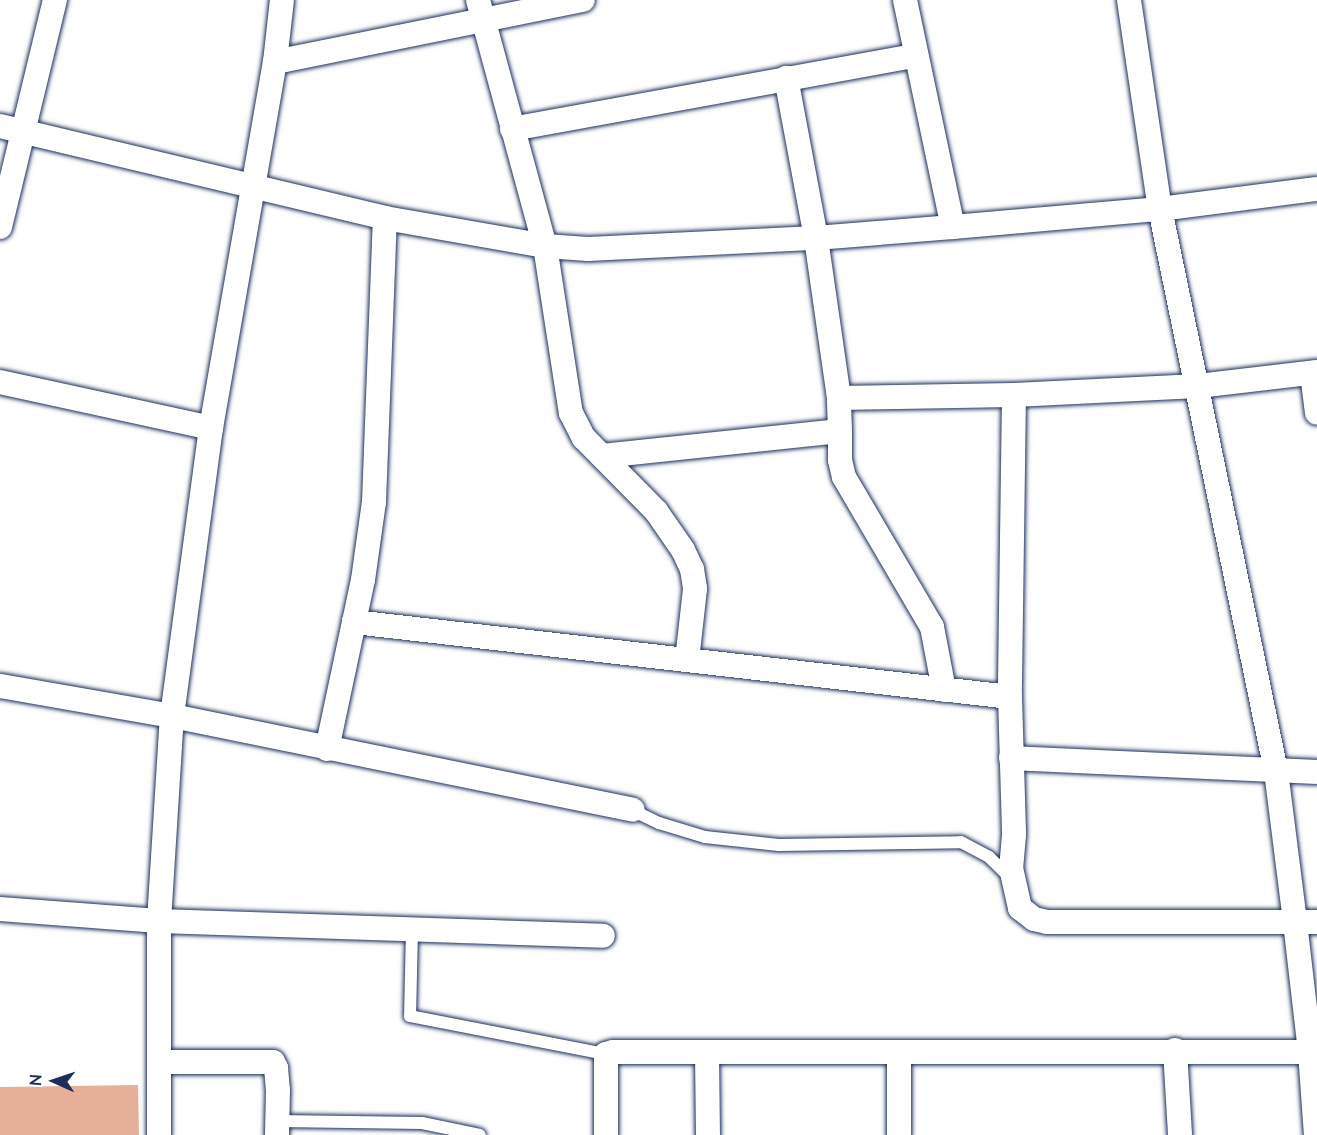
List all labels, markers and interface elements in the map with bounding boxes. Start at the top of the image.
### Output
north arrow [24,1051,84,1111]
text: N [25,1074,47,1086]

